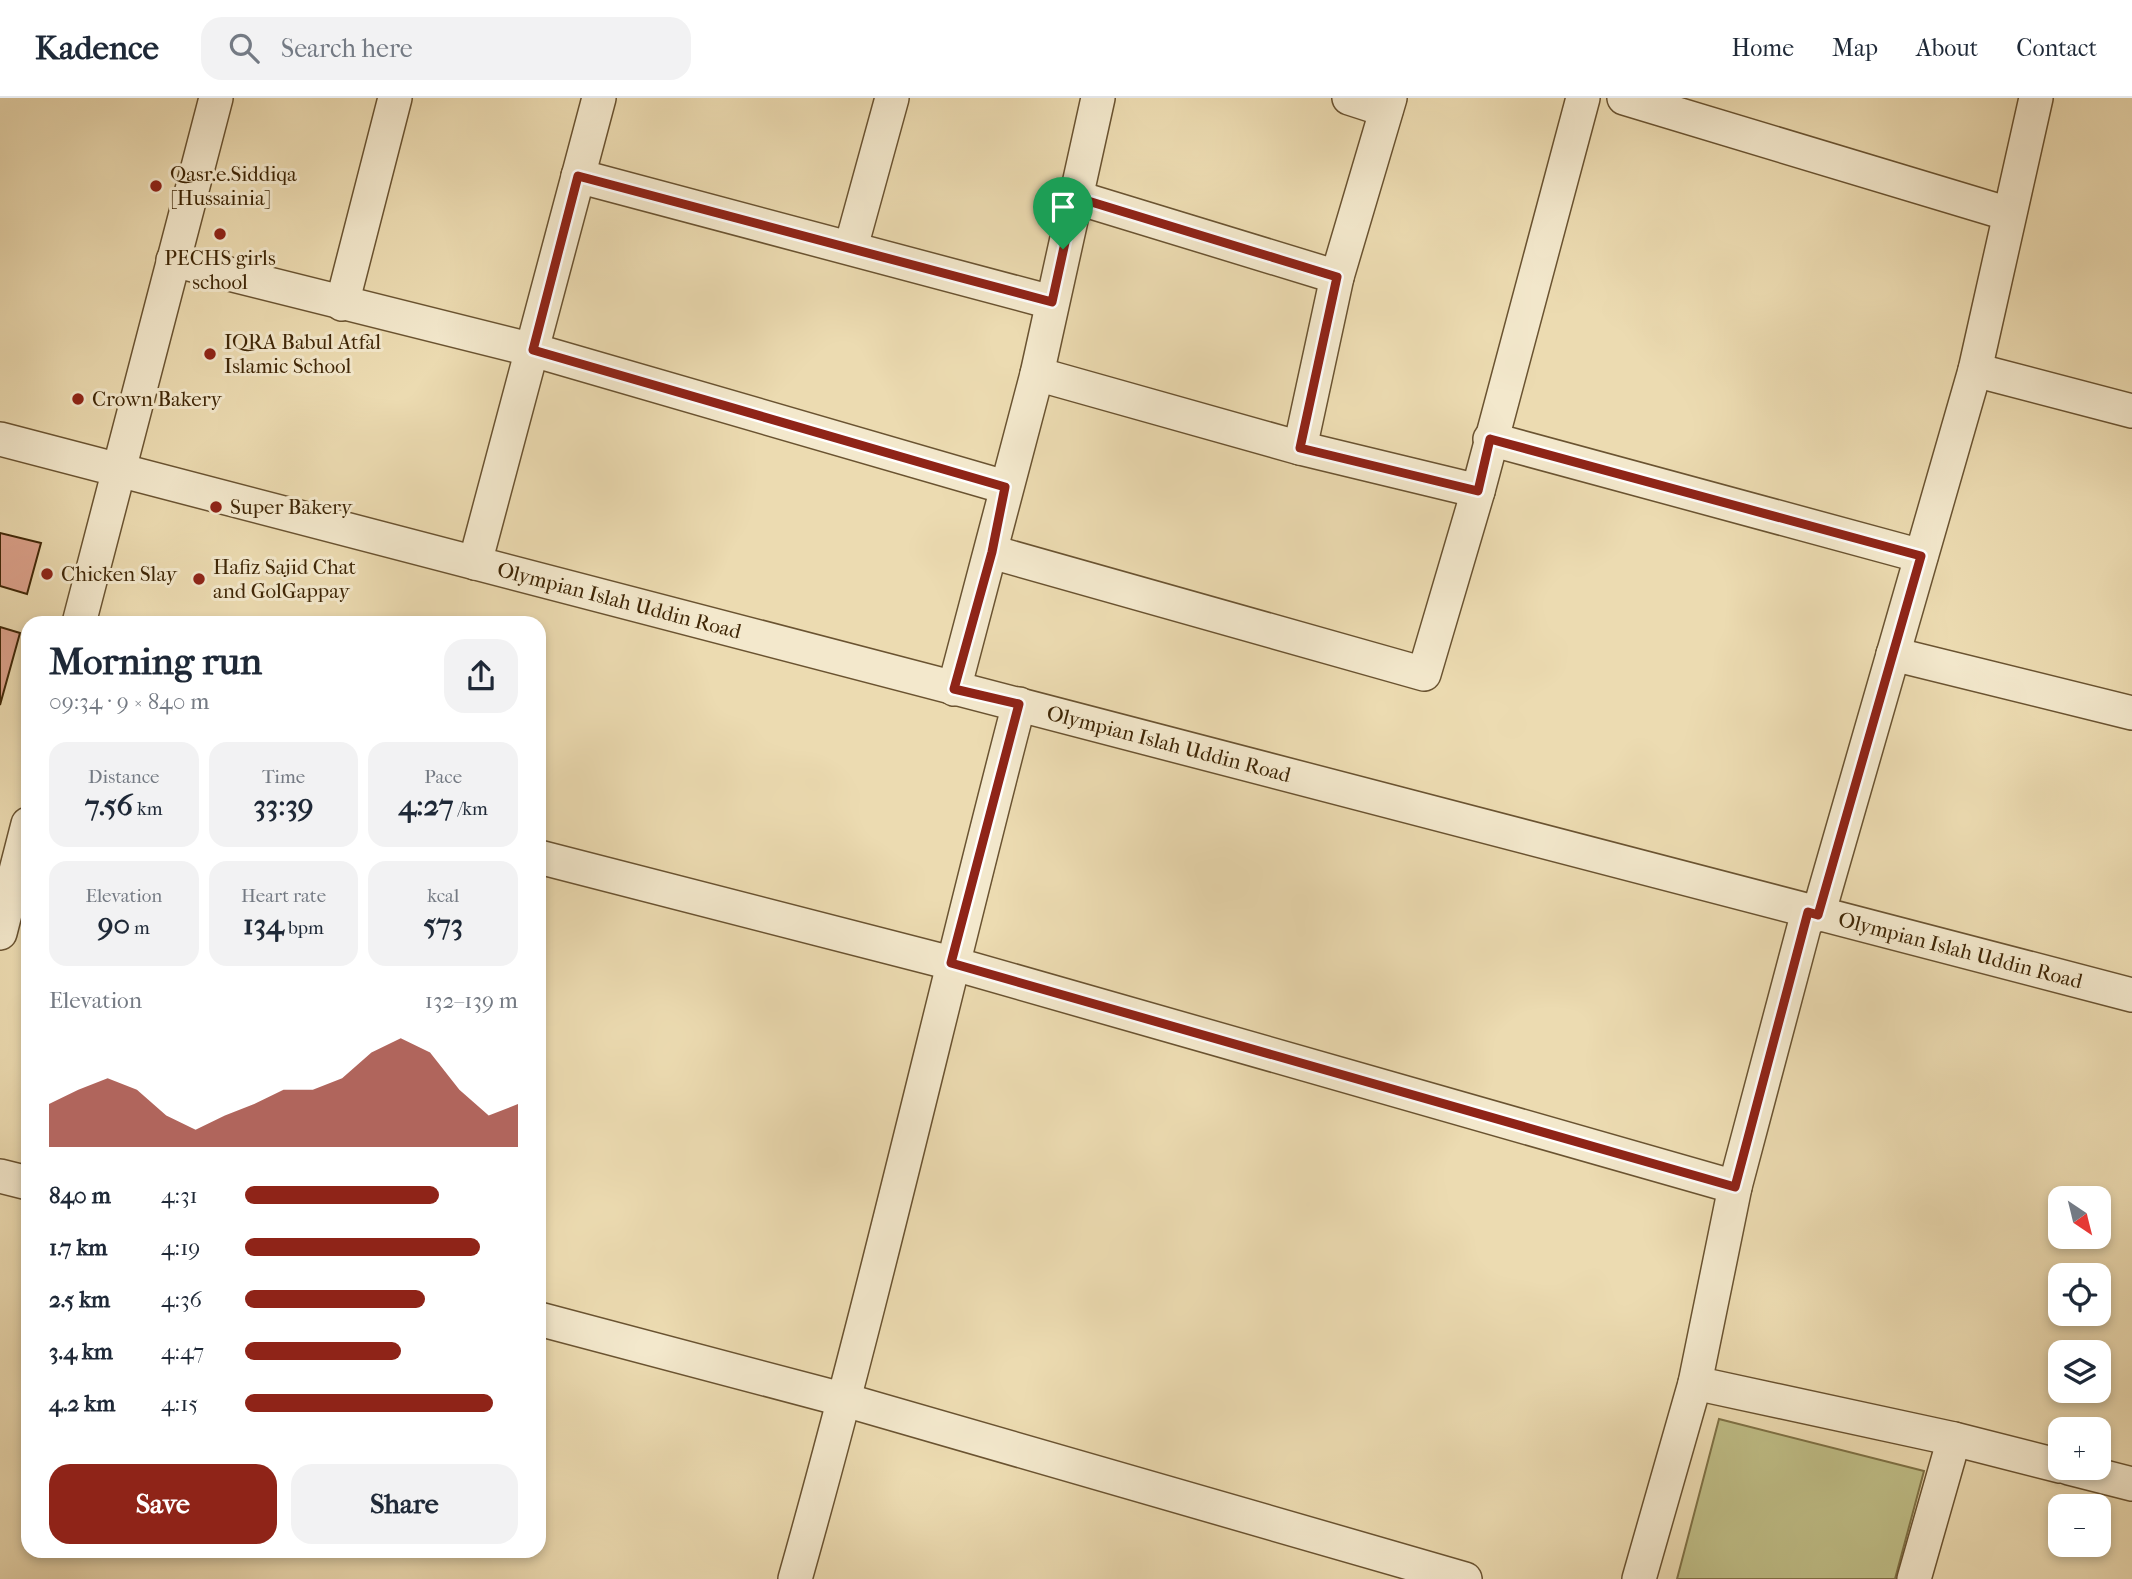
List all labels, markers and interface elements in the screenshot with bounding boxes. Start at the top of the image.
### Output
search box [201,17,691,80]
text: Kadence [35,29,159,68]
icon: search [225,29,263,67]
text: Search here [281,33,413,64]
text: Home [1732,34,1794,62]
text: Map [1832,34,1878,62]
text: About [1916,34,1978,62]
text: Contact [2016,34,2097,62]
place label: Qasr.e.Siddiqa [Hussainia] [170,162,297,210]
pin [1033,177,1093,249]
marker: Qasr.e.Siddiqa [Hussainia] [148,178,164,194]
icon: arrive [1044,188,1082,226]
marker: PECHS girls school [212,226,228,242]
place label: PECHS girls school [164,246,276,294]
place label: IQRA Babul Atfal Islamic School [224,330,381,378]
marker: IQRA Babul Atfal Islamic School [202,346,218,362]
place label: Crown Bakery [92,387,223,411]
marker: Crown Bakery [70,391,86,407]
place label: Super Bakery [230,495,353,519]
marker: Super Bakery [208,499,224,515]
place label: Hafiz Sajid Chat and GolGappay [213,555,356,603]
street label: Olympian Islah Uddin Road [495,557,744,644]
place label: Chicken Slay [61,562,178,586]
marker: Chicken Slay [39,566,55,582]
marker: Hafiz Sajid Chat and GolGappay [191,571,207,587]
text: Morning run [49,639,262,684]
button: share [444,639,518,713]
text: 09:34 · 9 × 840 m [49,688,209,715]
street label: Olympian Islah Uddin Road [1044,701,1294,787]
text: Distance [88,766,160,788]
text: Time [262,766,305,788]
text: Pace [424,766,462,788]
text: 7.56 [85,788,133,823]
text: 33:39 [254,788,313,823]
text: 4:27 [399,788,453,823]
text: km [133,798,163,820]
text: /km [453,798,488,820]
text: Elevation [85,885,162,907]
text: Heart rate [241,885,326,907]
text: kcal [427,885,459,907]
text: 90 [98,907,130,942]
text: 134 [243,907,284,942]
text: 573 [423,907,463,942]
street label: Olympian Islah Uddin Road [1836,907,2086,994]
text: m [130,917,150,939]
text: bpm [284,917,324,939]
text: Elevation [49,987,142,1014]
text: 132–139 m [425,987,518,1014]
text: 840 m [49,1182,111,1209]
text: 4:31 [161,1182,198,1209]
north arrow [2048,1186,2110,1250]
map controls [2048,1186,2111,1557]
text: 1.7 km [49,1234,107,1261]
text: 4:19 [161,1234,200,1261]
button: locate [2048,1263,2111,1326]
text: 2.5 km [49,1286,110,1313]
text: 4:36 [161,1286,202,1313]
text: 3.4 km [49,1338,113,1365]
text: 4:47 [161,1338,204,1365]
button: layers [2048,1340,2111,1403]
text: 4.2 km [49,1390,115,1417]
text: 4:15 [161,1390,198,1417]
button: + [2048,1417,2111,1480]
button: Save [49,1464,277,1544]
button: Share [291,1464,518,1544]
button: − [2048,1494,2111,1557]

